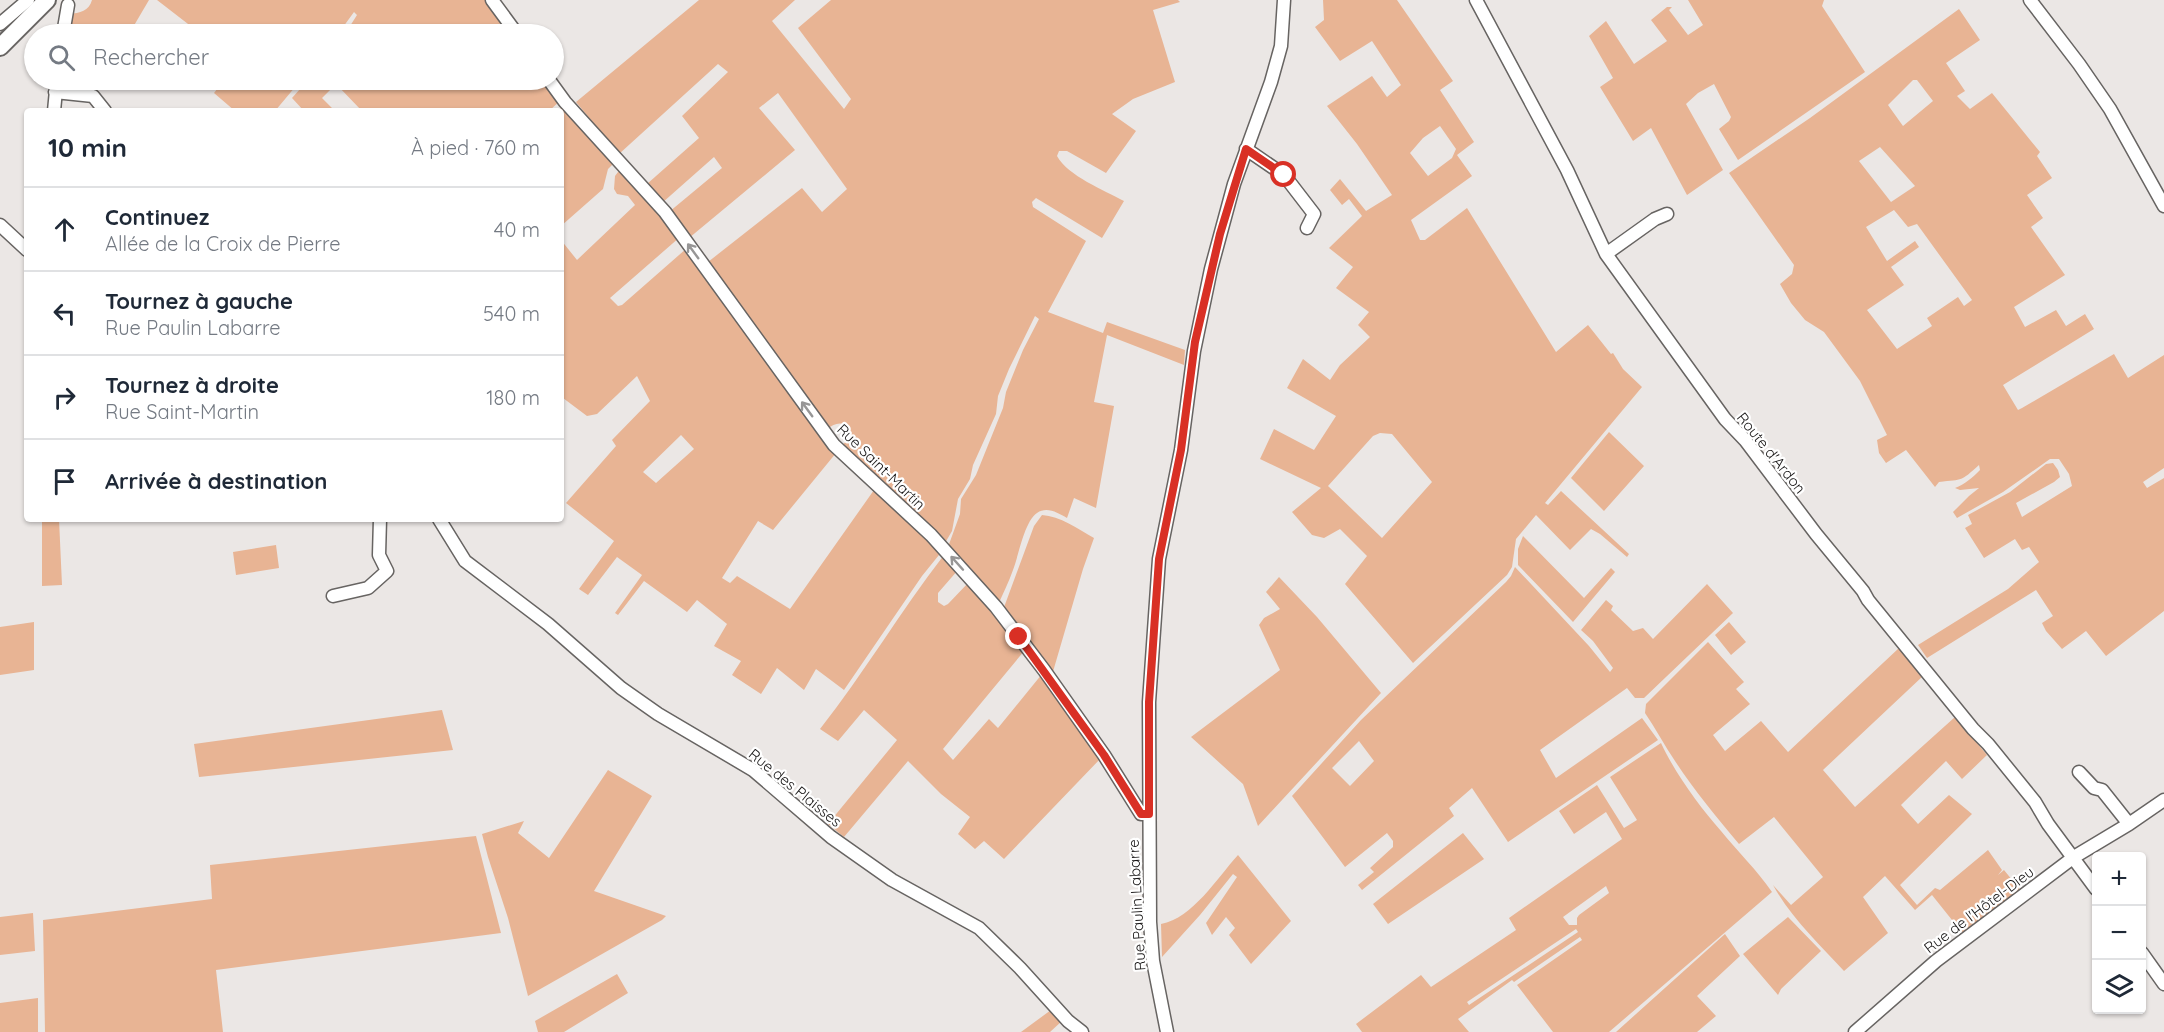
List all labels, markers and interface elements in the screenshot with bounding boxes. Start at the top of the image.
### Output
search box [24,24,564,90]
icon: search [45,41,78,74]
text: Rechercher [93,43,209,71]
text: 10 min [48,131,127,164]
text: À pied · 760 m [411,135,540,160]
route start [1270,161,1296,187]
text: Continuez [105,203,209,231]
icon: ahead [48,213,81,246]
text: 40 m [494,217,540,242]
text: Allée de la Croix de Pierre [105,231,341,256]
one-way arrow [687,243,700,259]
text: Tournez à gauche [105,287,293,315]
icon: left [48,297,81,330]
text: 540 m [483,301,540,326]
text: Rue Paulin Labarre [105,315,281,340]
text: Tournez à droite [105,371,279,399]
icon: right [48,381,81,414]
text: 180 m [486,385,540,410]
text: Rue Saint-Martin [105,399,259,424]
one-way arrow [801,402,813,418]
street label: Route d'Ardon [1733,408,1810,497]
street label: Rue Saint-Martin [833,420,930,514]
icon: arrive [48,465,81,498]
text: Arrivée à destination [105,467,327,495]
one-way arrow [950,556,964,571]
route end [1005,623,1031,649]
street label: Rue des Plaisses [745,744,846,831]
street label: Rue Paulin Labarre [1124,839,1149,971]
map controls [2092,852,2146,1014]
button: + [2092,852,2146,906]
street label: Rue de l'Hôtel-Dieu [1920,862,2037,957]
button: − [2092,906,2146,960]
button: layers [2092,960,2146,1014]

